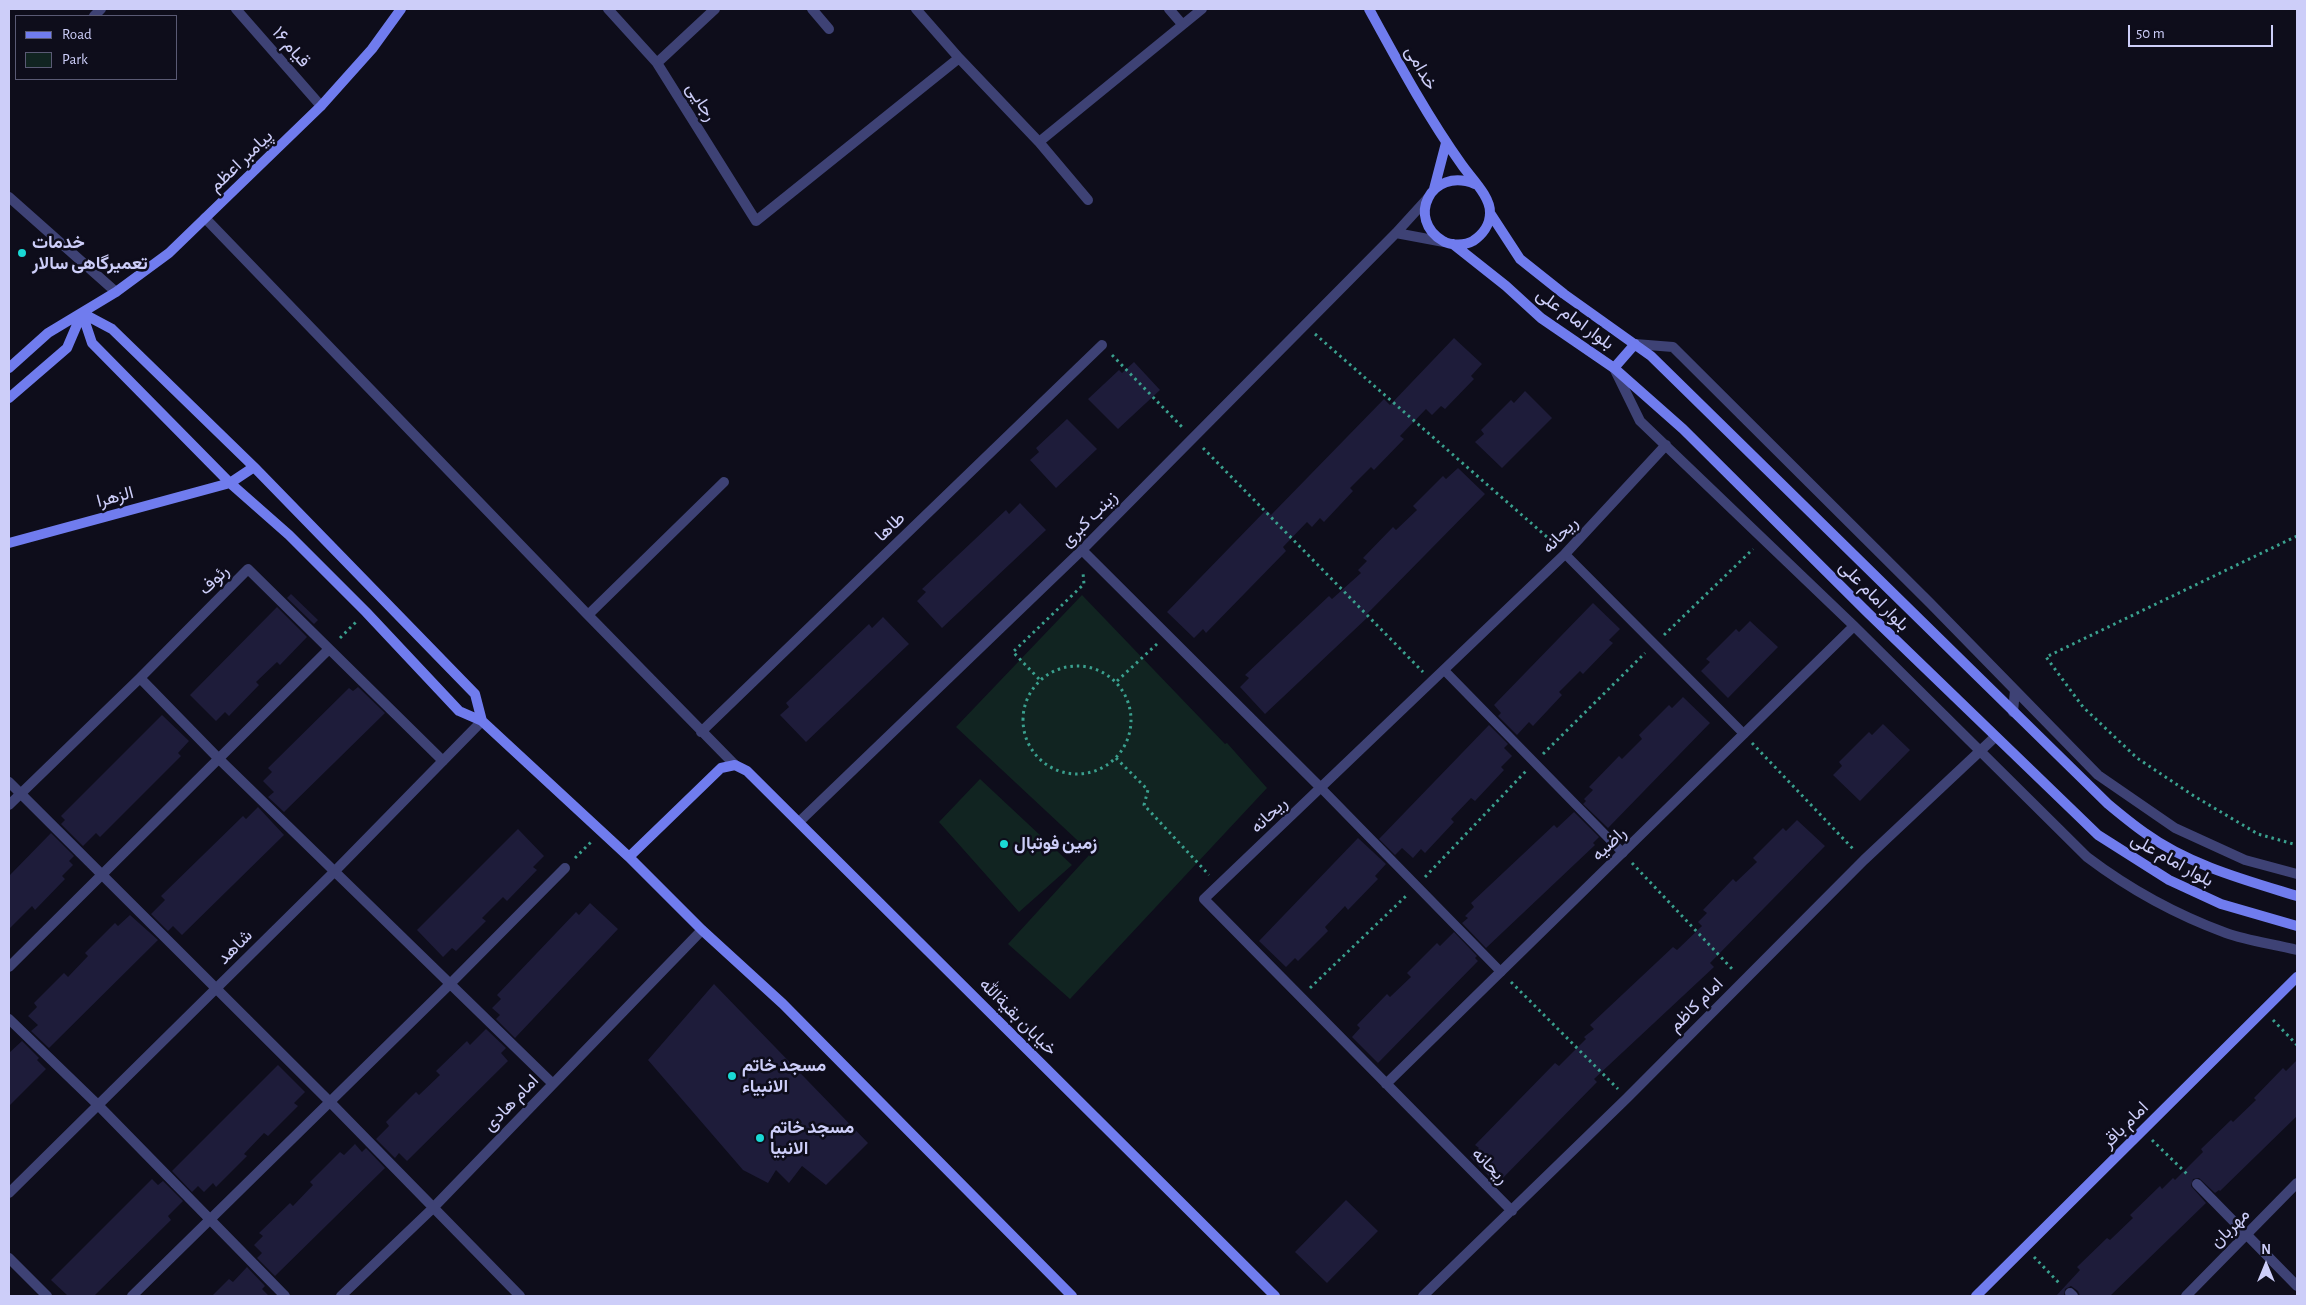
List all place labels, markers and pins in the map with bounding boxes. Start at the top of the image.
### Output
place label: خدمات تعمیرگاهی سالار [32,232,148,274]
marker: خدمات تعمیرگاهی سالار [16,247,28,259]
place label: زمین فوتبال [1014,833,1097,855]
marker: زمین فوتبال [998,838,1010,850]
place label: مسجد خاتم الانبیاء [742,1055,826,1098]
marker: مسجد خاتم الانبیاء [726,1070,738,1082]
place label: مسجد خاتم الانبیا [770,1117,854,1160]
marker: مسجد خاتم الانبیا [754,1132,766,1144]

